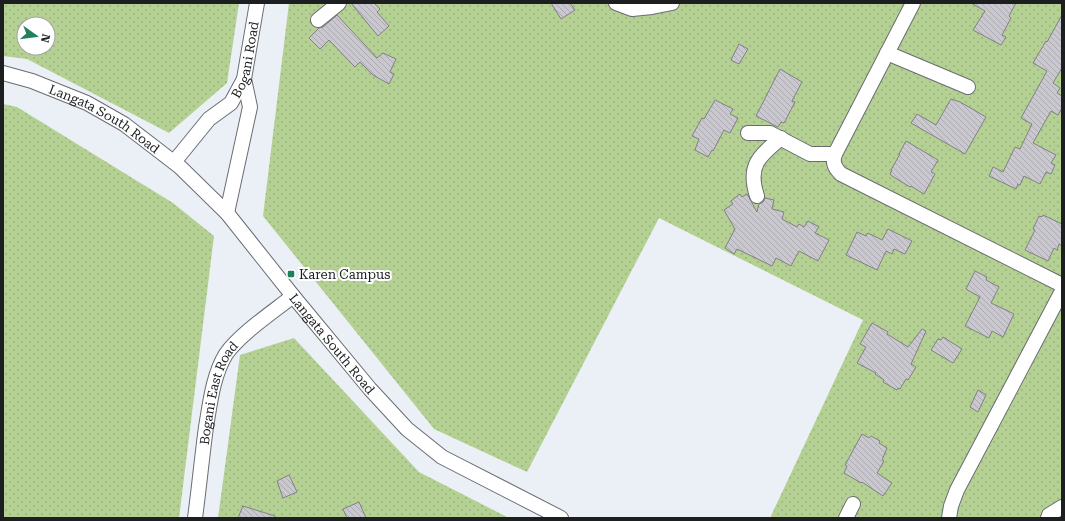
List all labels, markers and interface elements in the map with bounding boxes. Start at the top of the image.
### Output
north arrow [16,16,56,56]
street label: Bogani Road [228,19,261,100]
text: N [38,33,53,44]
street label: Langata South Road [47,81,163,157]
place label: Karen Campus [299,267,390,282]
marker: Karen Campus [286,269,296,279]
street label: Langata South Road [286,290,379,397]
street label: Bogani East Road [196,337,241,446]

